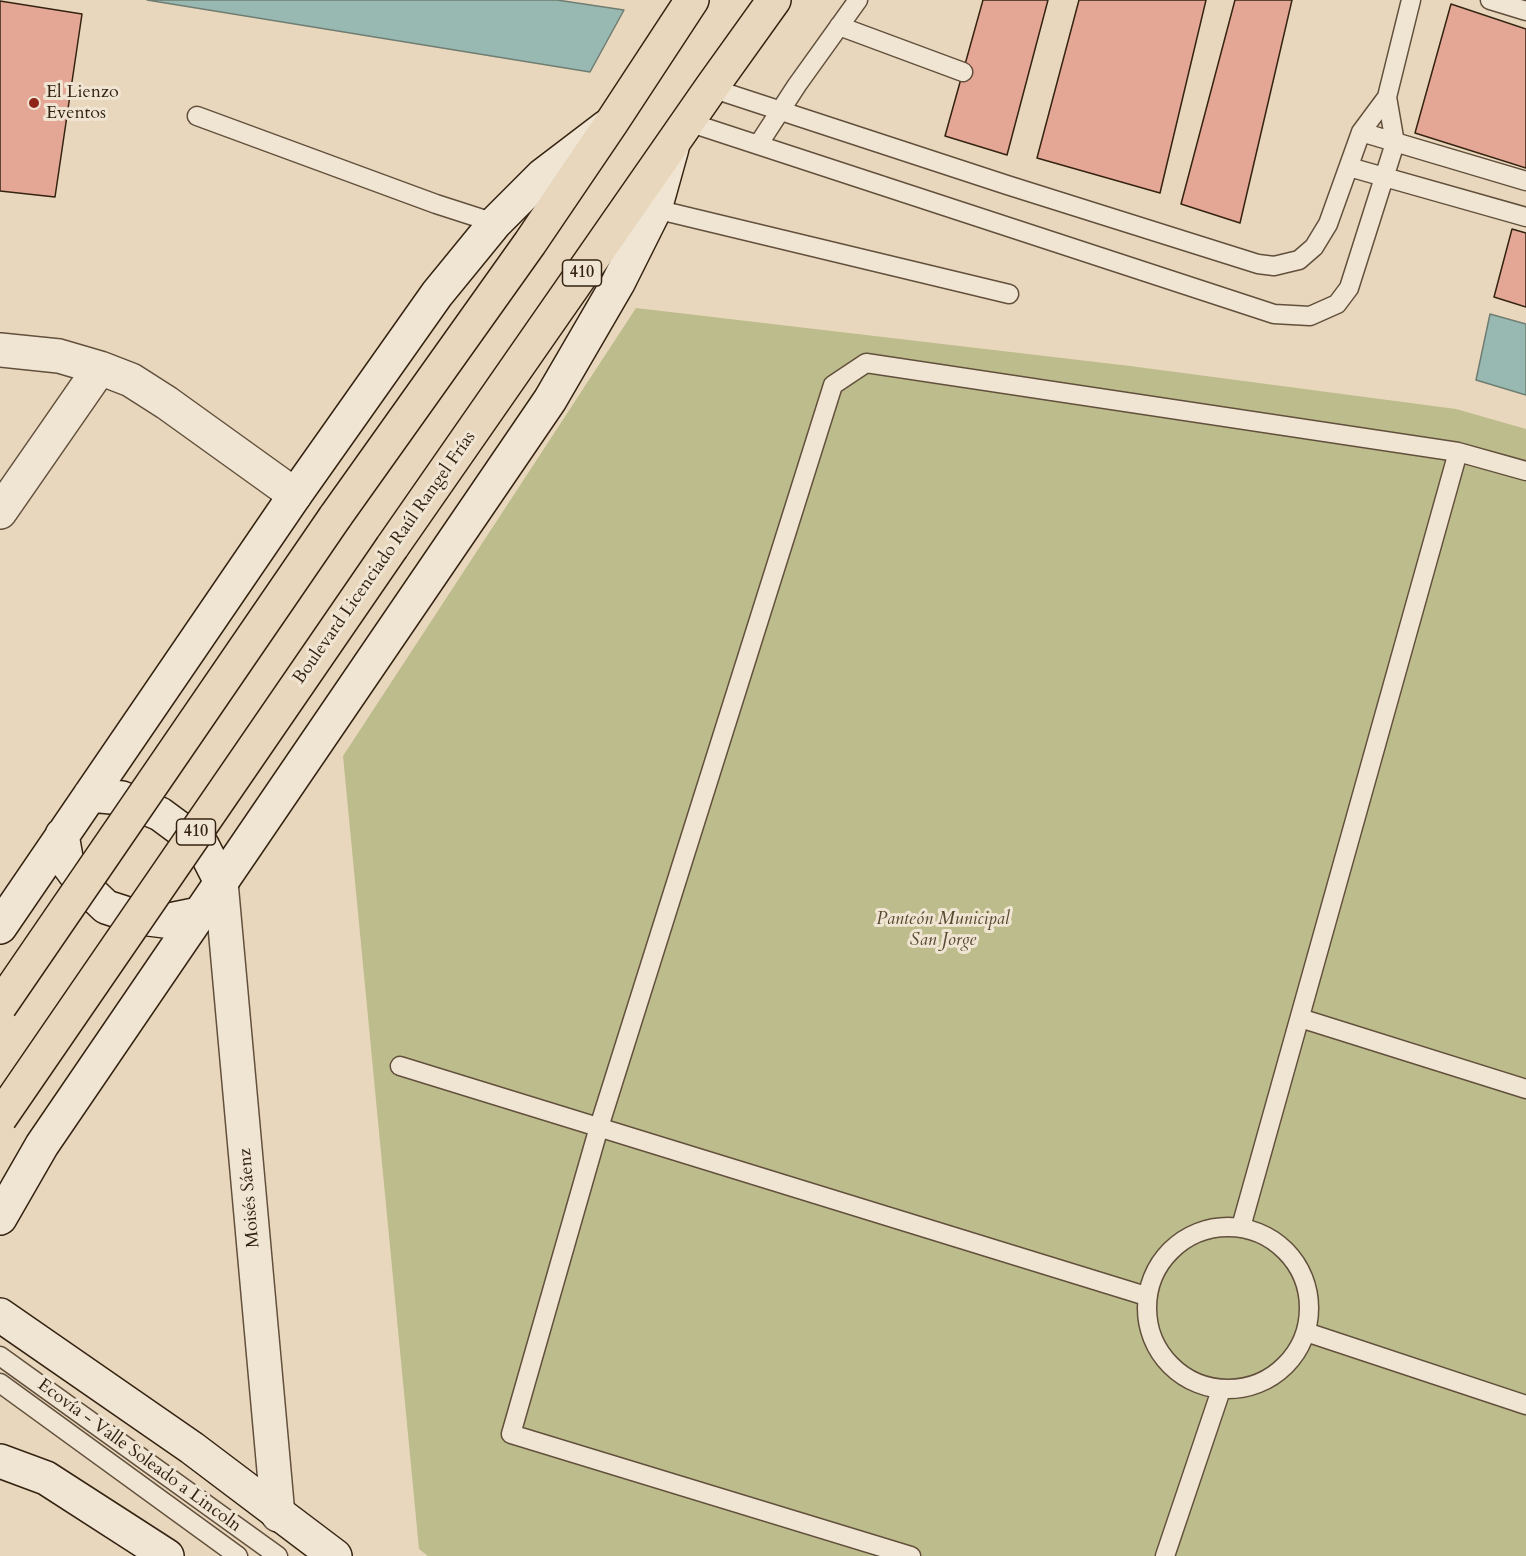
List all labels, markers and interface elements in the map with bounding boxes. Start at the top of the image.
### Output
place label: El Lienzo Eventos [46,82,119,124]
marker: El Lienzo Eventos [27,96,41,110]
road number: 410 [562,260,602,286]
street label: Boulevard Licenciado Raúl Rangel Frías [289,427,481,689]
road number: 410 [176,819,216,845]
park label: Panteón Municipal San Jorge [876,909,1010,952]
street label: Moisés Sáenz [235,1147,265,1249]
street label: Ecovía - Valle Soleado a Lincoln [33,1375,245,1537]

